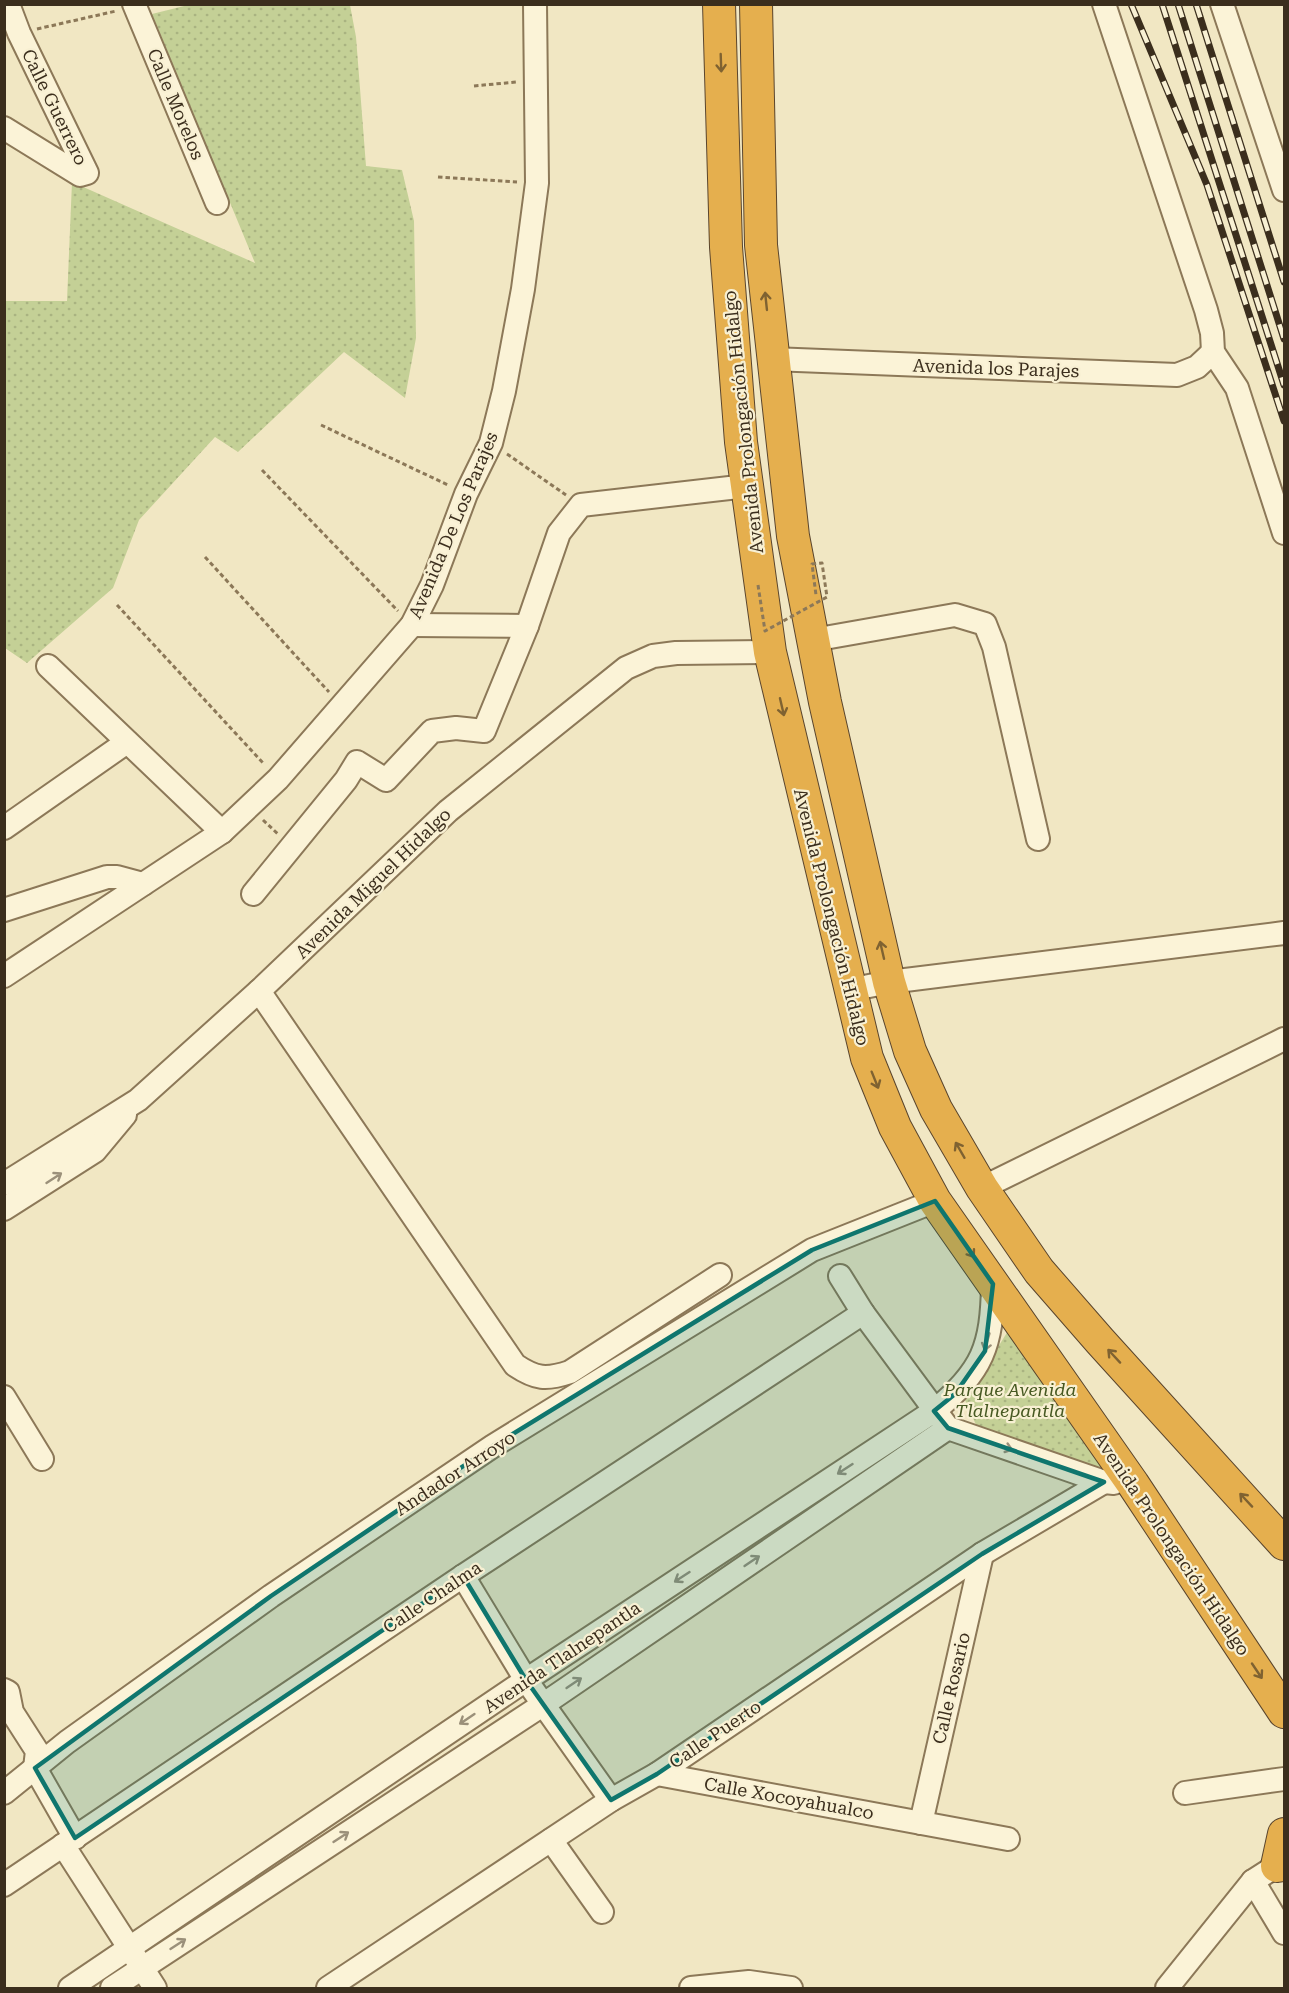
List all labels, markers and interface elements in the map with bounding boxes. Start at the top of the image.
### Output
street label: Calle Morelos [143,45,209,163]
street label: Calle Guerrero [18,46,92,168]
one-way arrow [715,52,726,72]
street label: Avenida Prolongación Hidalgo [719,289,767,555]
one-way arrow [760,291,771,311]
street label: Avenida los Parajes [912,355,1080,381]
street label: Avenida De Los Parajes [404,429,502,621]
one-way arrow [777,697,788,717]
street label: Avenida Prolongación Hidalgo [790,786,874,1048]
street label: Avenida Miguel Hidalgo [291,803,455,963]
one-way arrow [875,941,887,960]
one-way arrow [870,1070,881,1088]
one-way arrow [954,1142,966,1159]
one-way arrow [45,1172,62,1184]
one-way arrow [963,1241,975,1257]
one-way arrow [981,1332,992,1351]
one-way arrow [1106,1349,1121,1364]
park label: Parque Avenida Tlalnepantla [943,1379,1077,1421]
street label: Andador Arroyo [391,1426,519,1520]
street label: Avenida Prolongación Hidalgo [1089,1429,1255,1659]
one-way arrow [994,1443,1013,1454]
one-way arrow [837,1464,854,1476]
one-way arrow [1239,1493,1253,1508]
one-way arrow [743,1555,760,1567]
street label: Calle Chalma [379,1556,485,1638]
one-way arrow [674,1570,691,1583]
street label: Avenida Tlalnepantla [480,1597,645,1717]
street label: Calle Rosario [928,1630,974,1746]
one-way arrow [1251,1662,1263,1678]
one-way arrow [565,1677,581,1689]
street label: Calle Puerto [665,1696,765,1772]
one-way arrow [459,1713,476,1726]
street label: Calle Xocoyahualco [703,1773,875,1823]
one-way arrow [332,1831,349,1843]
one-way arrow [169,1938,186,1950]

